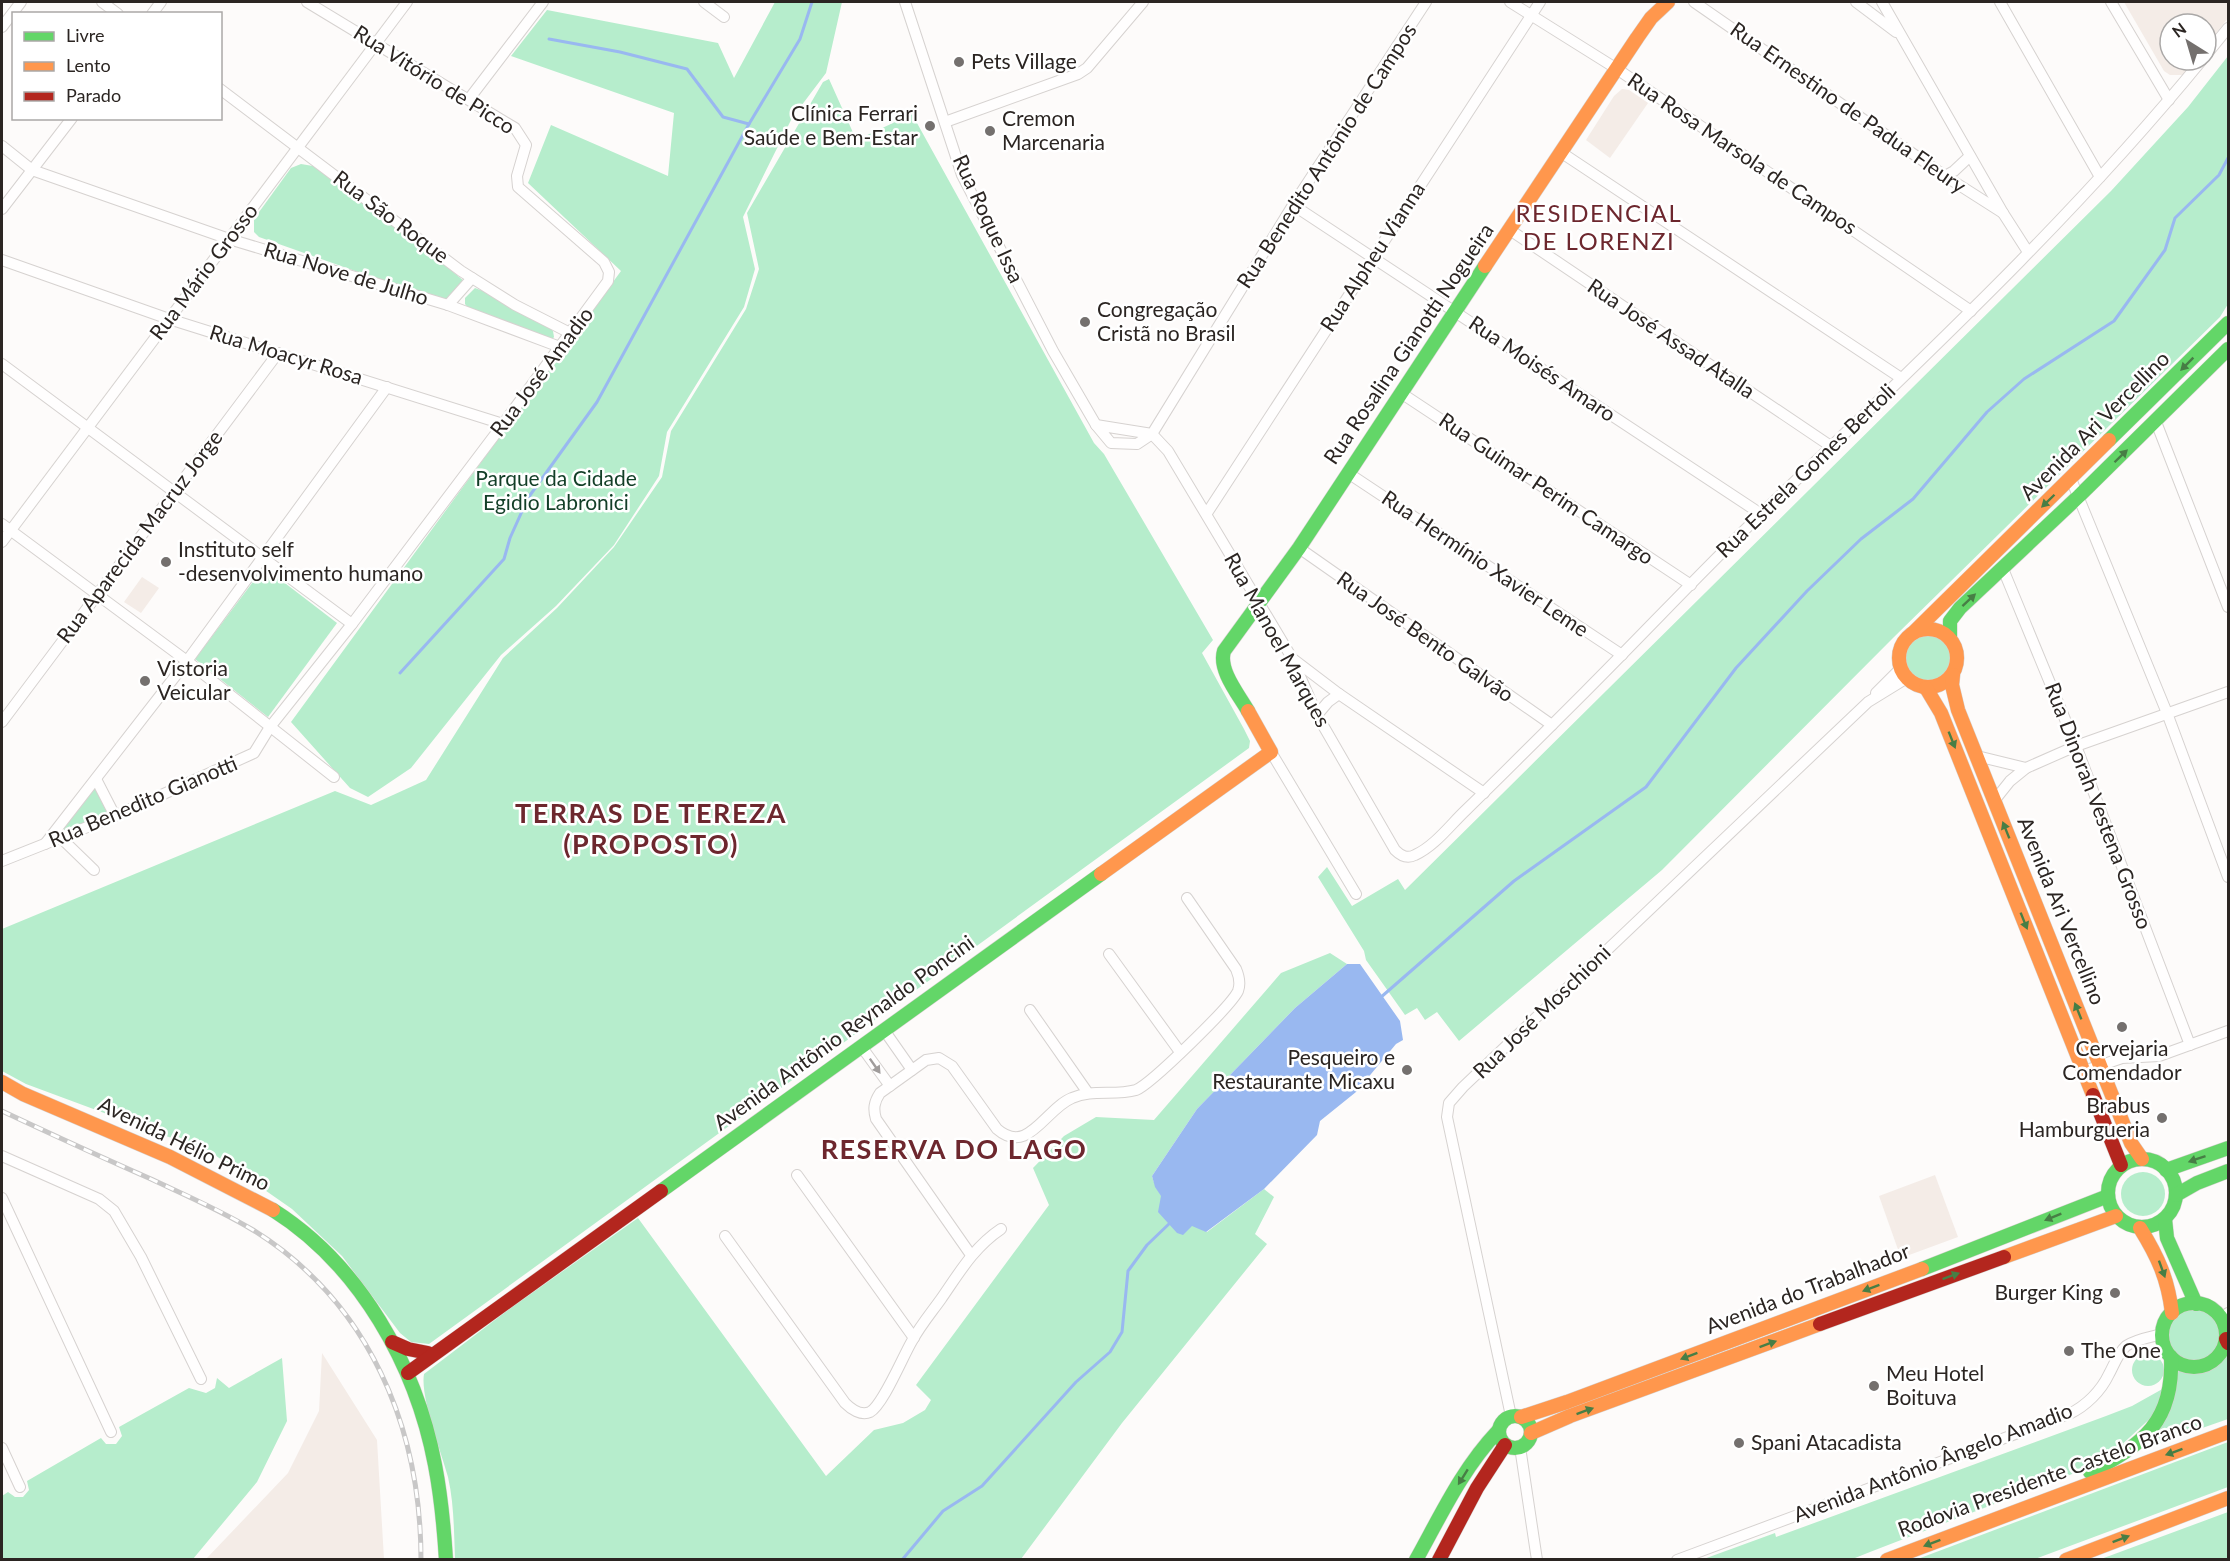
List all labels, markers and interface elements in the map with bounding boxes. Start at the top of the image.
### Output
legend [12,12,222,120]
north arrow [2158,12,2218,72]
street label: Rua Ernestino de Padua Fleury [1726,16,1972,198]
street label: Rua Benedito Antônio de Campos [1231,18,1421,292]
text: N [2168,18,2189,41]
street label: Rua Vitório de Picco [350,19,520,139]
text: Livre [66,24,105,46]
place label: Pets Village [971,48,1077,73]
text: Lento [66,54,111,76]
marker: Pets Village [952,55,966,69]
street label: Rua Rosa Marsola de Campos [1623,67,1862,239]
text: Parado [66,84,121,106]
place label: Clínica Ferrari Saúde e Bem-Estar [744,100,918,149]
place label: Cremon Marcenaria [1002,105,1105,154]
marker: Clínica Ferrari Saúde e Bem-Estar [923,119,937,133]
marker: Cremon Marcenaria [983,124,997,138]
street label: Rua Roque Issa [949,150,1030,287]
street label: Rua São Roque [329,164,455,267]
street label: Rua Alpheu Vianna [1314,177,1429,336]
street label: Rua Mário Grosso [143,198,262,344]
district label: RESIDENCIAL DE LORENZI [1516,198,1682,255]
street label: Rua Rosalina Gianotti Nogueira [1318,218,1498,468]
street label: Rua Nove de Julho [261,236,432,310]
street label: Rua José Assad Atalla [1584,273,1760,403]
place label: Congregação Cristã no Brasil [1097,296,1235,345]
street label: Rua José Amadio [484,301,598,441]
street label: Rua Moisés Amaro [1465,309,1621,426]
marker: Congregação Cristã no Brasil [1078,315,1092,329]
street label: Rua Moacyr Rosa [207,318,366,389]
street label: Avenida Ari Vercellino [2014,345,2174,505]
one-way arrow [2181,357,2195,371]
street label: Rua Estrela Gomes Bertoli [1710,378,1900,562]
street label: Rua Guimar Perim Camargo [1435,407,1659,569]
street label: Rua Aparecida Macruz Jorge [51,425,227,647]
one-way arrow [2113,449,2127,463]
park label: Parque da Cidade Egidio Labronici [475,465,637,514]
street label: Rua Hermínio Xavier Leme [1378,484,1594,641]
one-way arrow [2042,494,2056,508]
place label: Instituto self -desenvolvimento humano [178,536,423,585]
street label: Rua Manoel Marques [1220,548,1337,731]
marker: Instituto self -desenvolvimento humano [159,555,173,569]
street label: Rua José Bento Galvão [1333,565,1519,706]
one-way arrow [1961,594,1976,607]
place label: Vistoria Veicular [157,655,231,704]
marker: Vistoria Veicular [138,674,152,688]
street label: Rua Dinorah Vestena Grosso [2041,679,2158,932]
one-way arrow [1948,731,1957,749]
street label: Rua Benedito Gianotti [44,749,241,852]
district label: TERRAS DE TEREZA (PROPOSTO) [515,796,787,860]
street label: Avenida Ari Vercellino [2013,813,2112,1008]
one-way arrow [2001,821,2010,839]
one-way arrow [2020,912,2029,930]
street label: Avenida Antônio Reynaldo Poncini [708,929,978,1135]
street label: Rua José Moschioni [1467,939,1615,1083]
one-way arrow [2073,1002,2082,1020]
marker: Cervejaria Comendador [2115,1020,2129,1034]
place label: Cervejaria Comendador [2062,1035,2182,1084]
place label: Pesqueiro e Restaurante Micaxu [1212,1044,1395,1093]
one-way arrow [869,1058,880,1074]
marker: Pesqueiro e Restaurante Micaxu [1400,1063,1414,1077]
street label: Avenida Hélio Primo [95,1090,275,1195]
place label: Brabus Hamburgueria [2019,1092,2150,1141]
marker: Brabus Hamburgueria [2155,1111,2169,1125]
district label: RESERVA DO LAGO [821,1132,1087,1165]
one-way arrow [2188,1154,2206,1164]
one-way arrow [2044,1213,2062,1222]
street label: Avenida do Trabalhador [1702,1237,1913,1338]
one-way arrow [2157,1260,2167,1278]
one-way arrow [1942,1271,1960,1281]
place label: Burger King [1995,1279,2103,1304]
one-way arrow [1862,1283,1880,1293]
marker: Burger King [2108,1286,2122,1300]
place label: The One [2081,1337,2161,1362]
one-way arrow [1759,1338,1777,1348]
marker: The One [2062,1344,2076,1358]
one-way arrow [1680,1352,1698,1361]
place label: Meu Hotel Boituva [1886,1360,1984,1409]
marker: Meu Hotel Boituva [1867,1379,1881,1393]
street label: Avenida Antônio Ângelo Amadio [1789,1397,2076,1526]
one-way arrow [1576,1406,1594,1415]
street label: Rodovia Presidente Castelo Branco [1894,1408,2205,1541]
place label: Spani Atacadista [1751,1429,1902,1454]
marker: Spani Atacadista [1732,1436,1746,1450]
one-way arrow [2165,1448,2183,1458]
one-way arrow [1458,1469,1469,1485]
one-way arrow [2112,1534,2130,1544]
one-way arrow [1923,1538,1941,1548]

